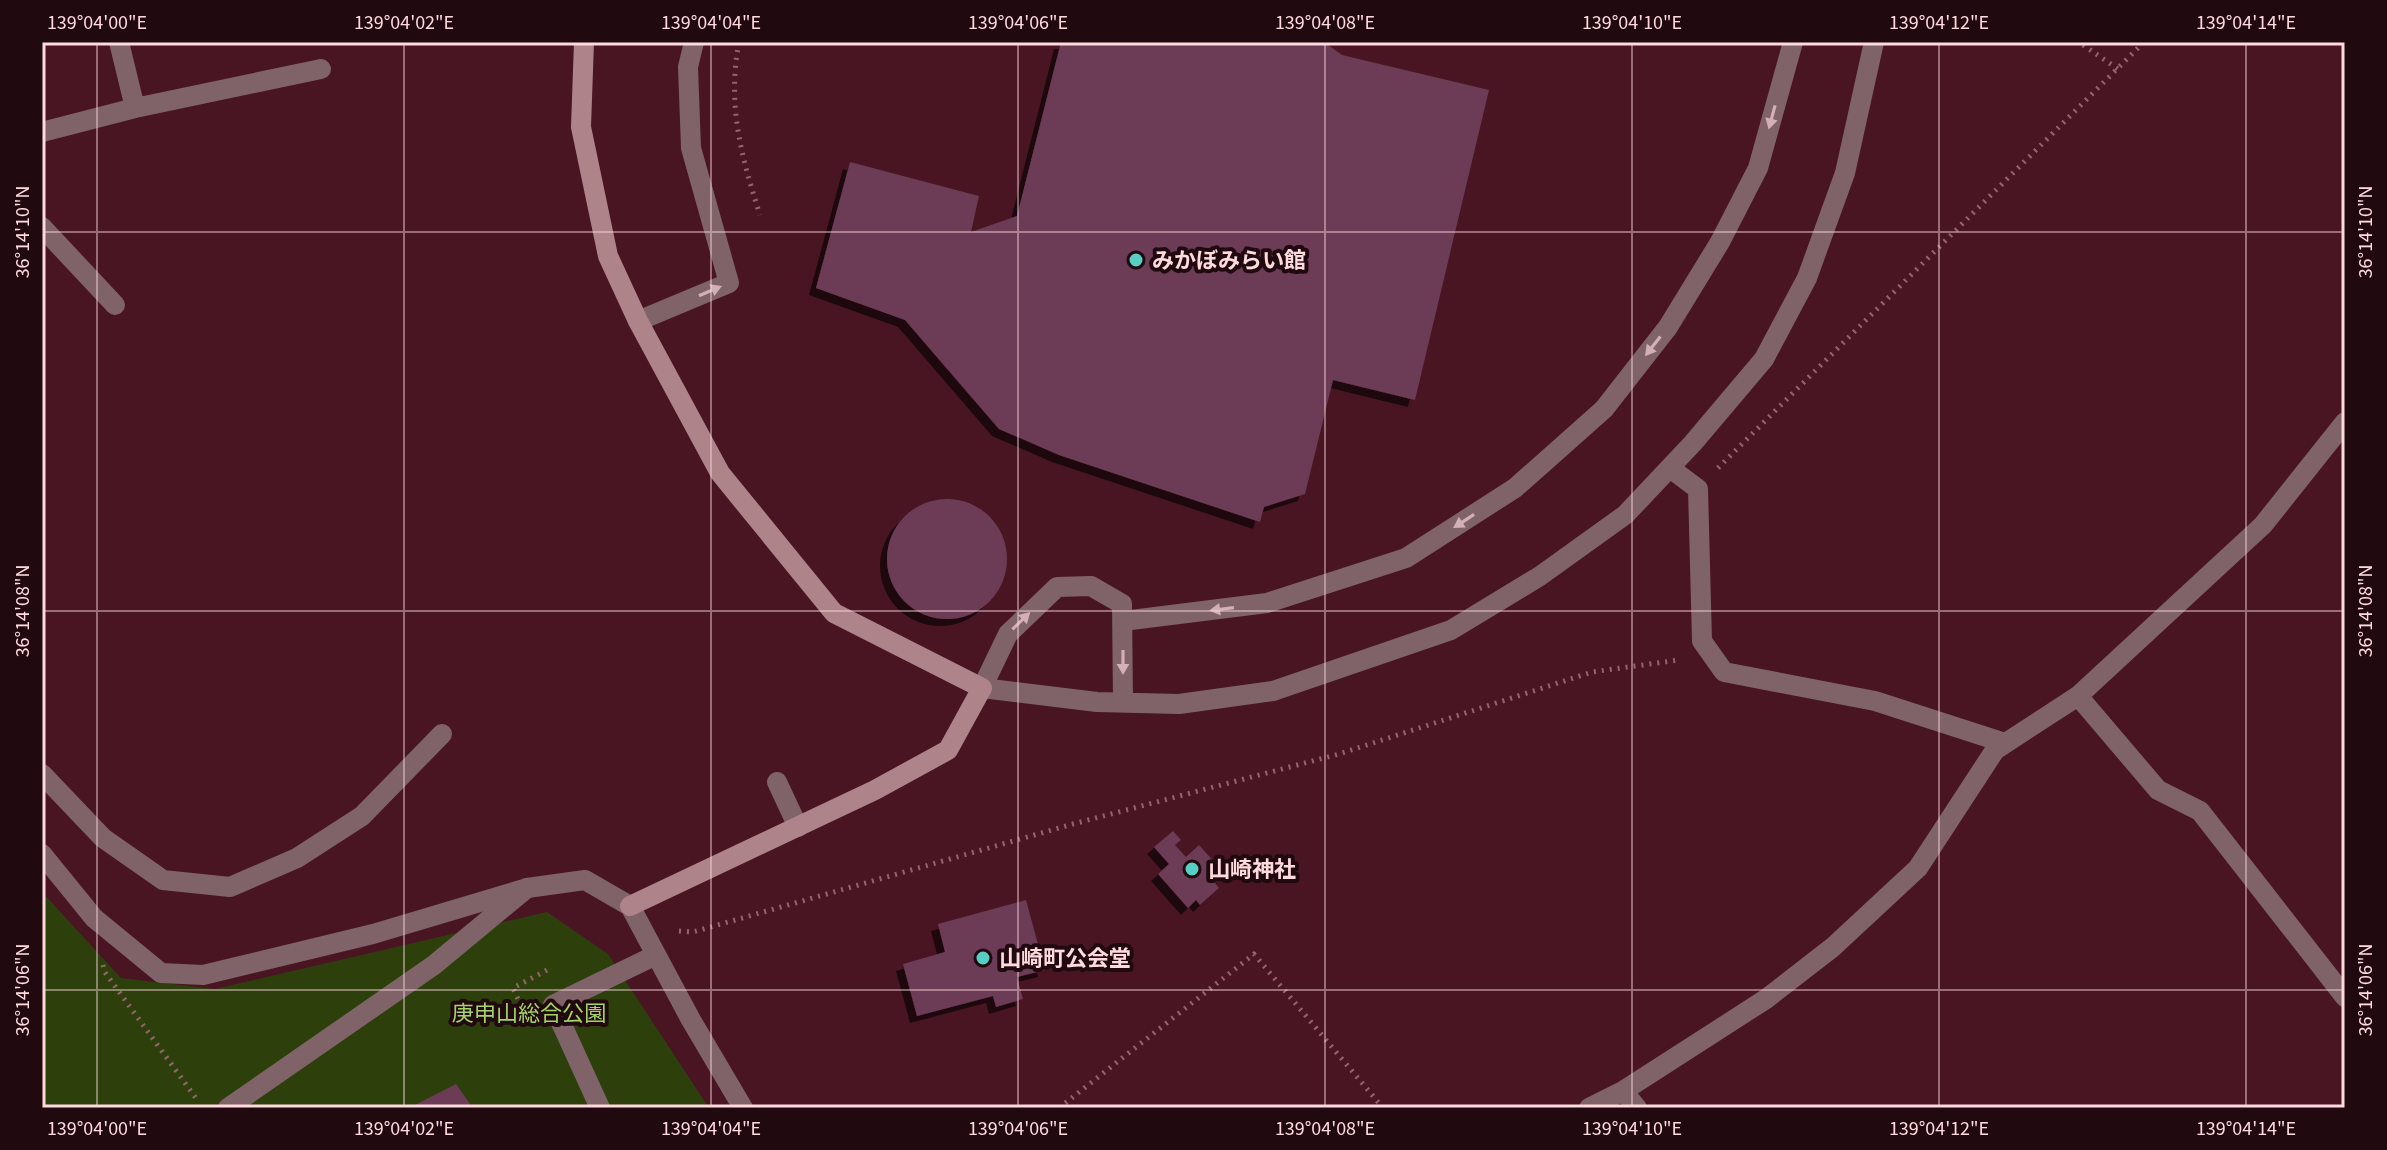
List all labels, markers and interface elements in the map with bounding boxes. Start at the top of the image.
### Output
text: 139°04'00"E [47,9,147,37]
text: 139°04'02"E [354,9,454,37]
text: 139°04'04"E [661,9,761,37]
text: 139°04'06"E [968,9,1068,37]
text: 139°04'08"E [1275,9,1375,37]
text: 139°04'10"E [1582,9,1682,37]
text: 139°04'12"E [1889,9,1989,37]
text: 139°04'14"E [2196,9,2296,37]
one-way arrow [1765,106,1778,130]
text: 36°14'10"N [9,186,37,278]
text: 36°14'10"N [2352,186,2380,278]
place label: みかぼみらい館 [1152,245,1306,277]
marker: みかぼみらい館 [1127,251,1145,269]
one-way arrow [698,284,722,297]
one-way arrow [1646,336,1662,356]
one-way arrow [1453,514,1474,529]
text: 36°14'08"N [9,565,37,657]
text: 36°14'08"N [2352,565,2380,657]
one-way arrow [1209,603,1234,616]
one-way arrow [1011,613,1030,631]
one-way arrow [1117,650,1129,675]
place label: 山崎神社 [1208,854,1296,886]
marker: 山崎神社 [1183,860,1201,878]
place label: 山崎町公会堂 [999,943,1131,975]
text: 36°14'06"N [9,944,37,1036]
text: 36°14'06"N [2352,944,2380,1036]
marker: 山崎町公会堂 [974,949,992,967]
park label: 庚申山総合公園 [452,998,606,1030]
text: 139°04'00"E [47,1115,147,1143]
text: 139°04'02"E [354,1115,454,1143]
text: 139°04'04"E [661,1115,761,1143]
text: 139°04'06"E [968,1115,1068,1143]
text: 139°04'08"E [1275,1115,1375,1143]
text: 139°04'10"E [1582,1115,1682,1143]
text: 139°04'12"E [1889,1115,1989,1143]
text: 139°04'14"E [2196,1115,2296,1143]

